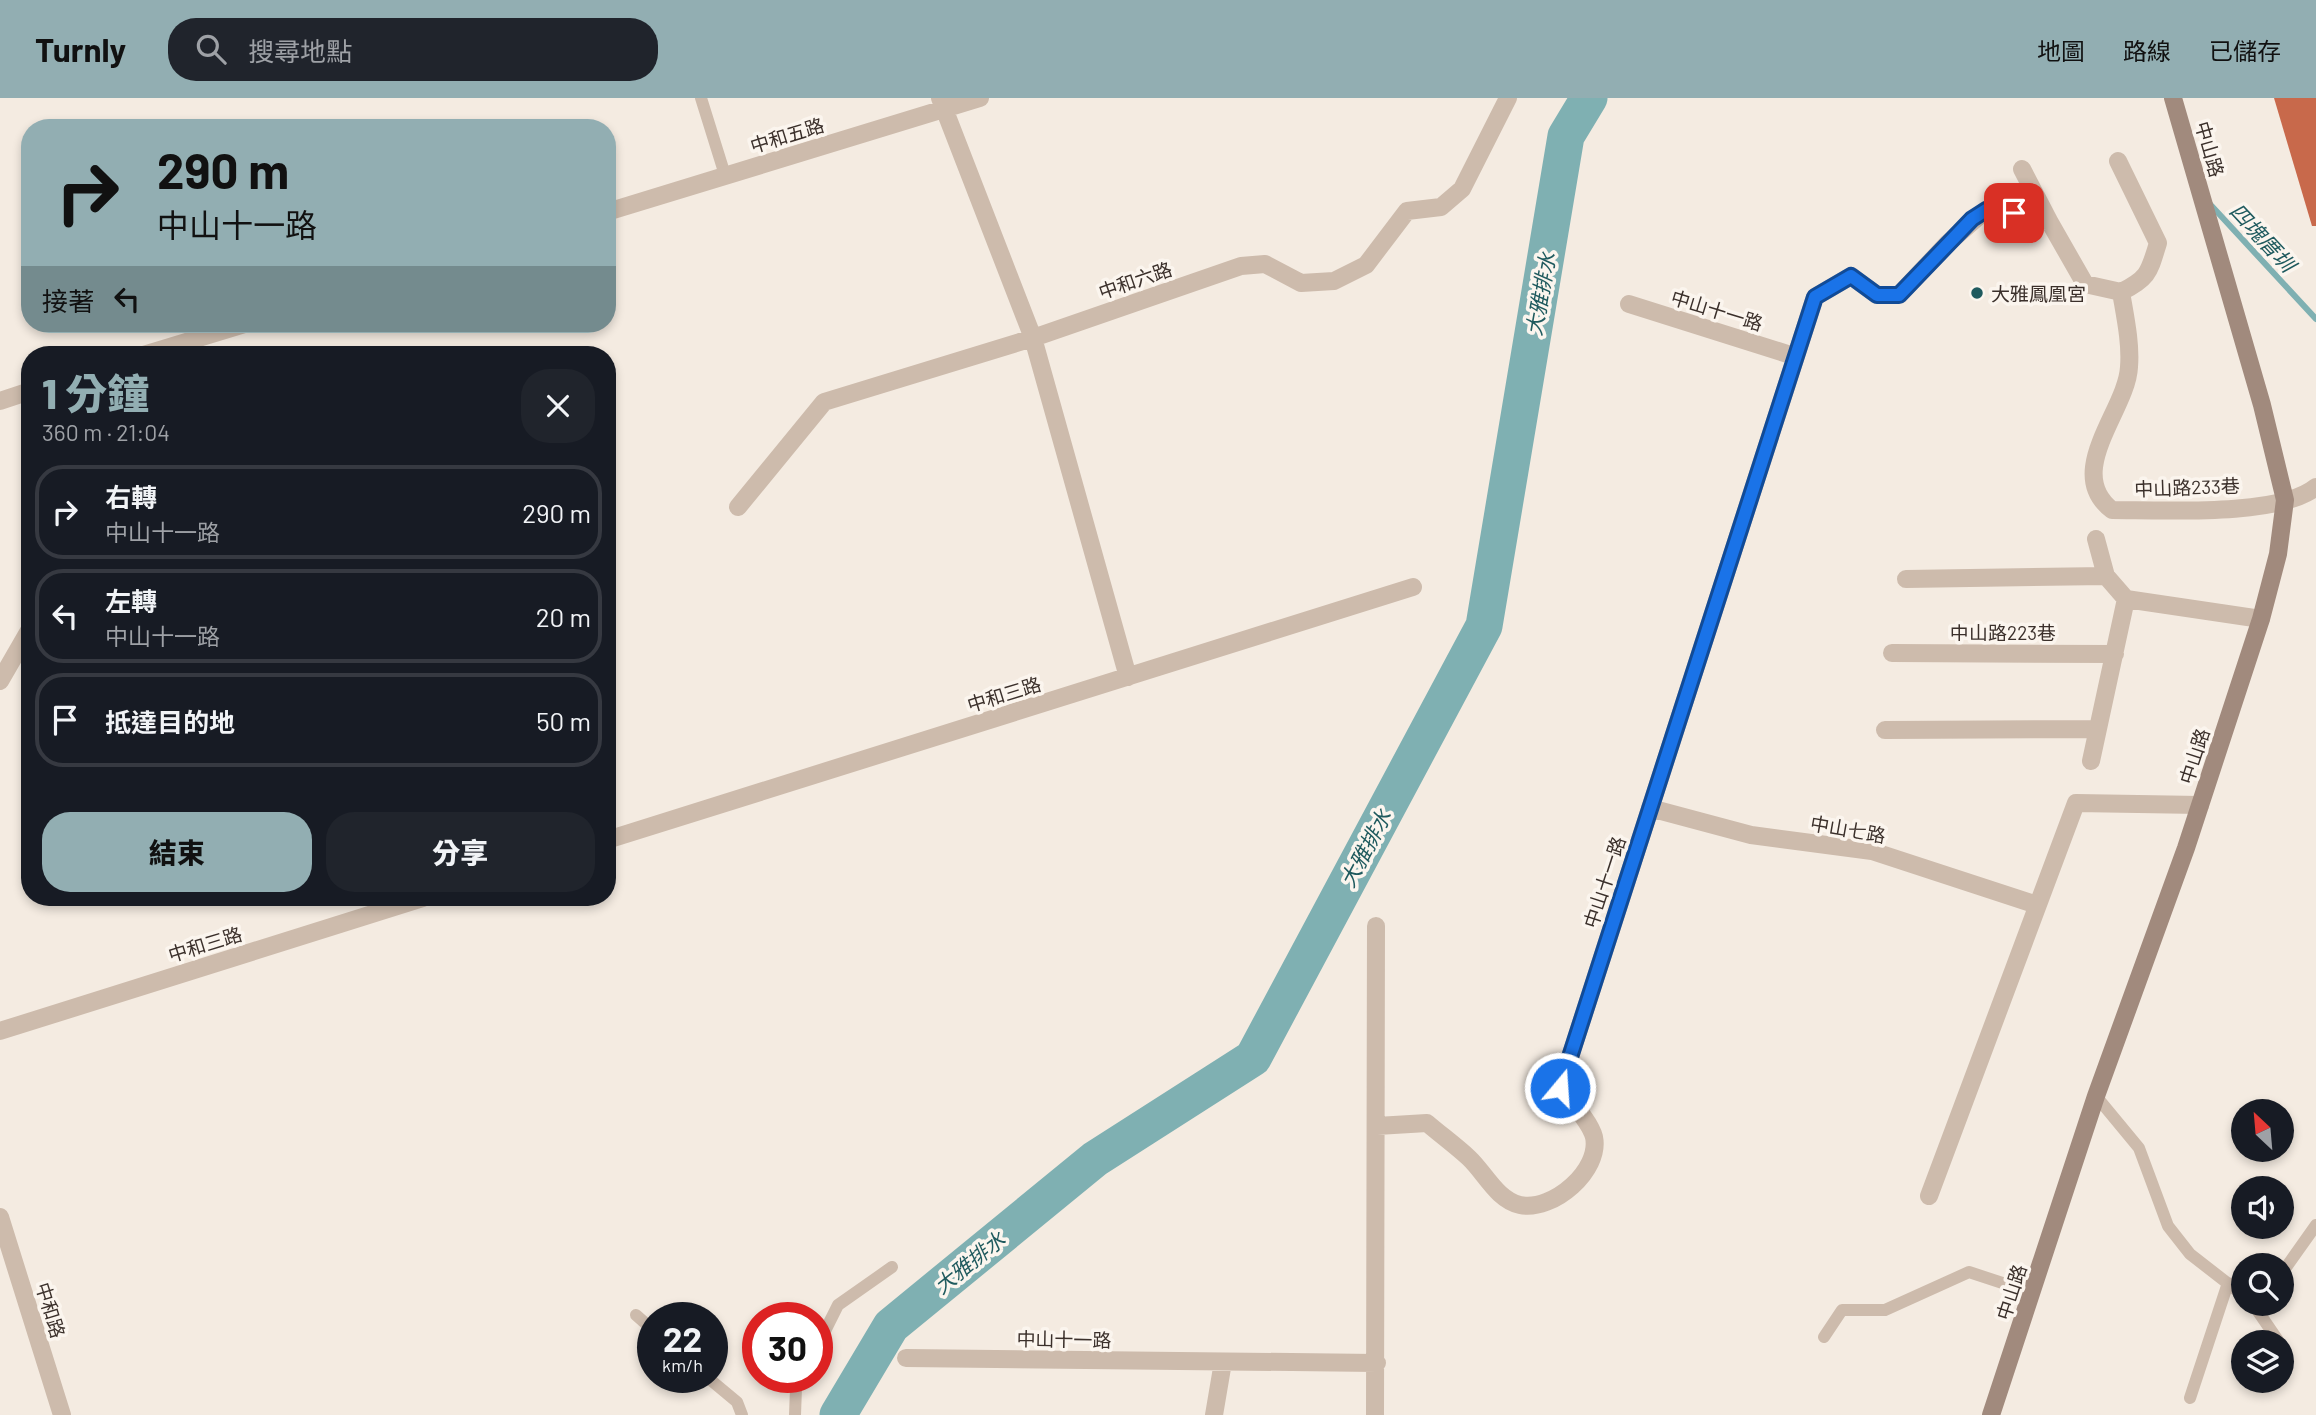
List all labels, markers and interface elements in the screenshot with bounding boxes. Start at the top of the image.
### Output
search box [168,18,658,81]
text: Turnly [35,29,126,69]
icon: search [192,30,230,68]
text: 搜尋地點 [248,35,352,66]
text: 地圖 [2037,36,2085,65]
text: 路線 [2123,36,2171,65]
text: 已儲存 [2209,36,2281,65]
street label: 中和五路 [747,113,827,157]
street label: 中山路 [2191,118,2229,180]
text: 290 m [157,140,289,199]
icon: right [42,147,133,238]
pin [1984,183,2044,243]
icon: arrive [1995,194,2033,232]
water label: 四塊厝圳 [2225,198,2303,278]
text: 中山十一路 [157,205,317,243]
water label: 大雅排水 [1520,249,1560,338]
street label: 中和六路 [1095,257,1175,303]
icon: left [108,280,146,318]
place label: 大雅鳳凰宮 [1991,282,2086,305]
text: 接著 [42,285,94,316]
street label: 中山十一路 [1668,285,1766,335]
marker: 大雅鳳凰宮 [1969,285,1985,301]
text: 1 分鐘 [42,367,149,417]
button: close [521,369,595,443]
text: 360 m · 21:04 [42,418,170,446]
street label: 中山路233巷 [2134,474,2240,500]
text: 右轉 [105,481,157,512]
icon: right [46,493,84,531]
text: 290 m [522,497,591,528]
text: 中山十一路 [105,518,220,546]
text: 左轉 [105,585,157,616]
icon: left [46,597,84,635]
text: 20 m [536,601,591,632]
street label: 中山路223巷 [1950,621,2056,644]
text: 中山十一路 [105,622,220,650]
street label: 中和三路 [964,672,1044,716]
icon: arrive [46,701,84,739]
text: 50 m [536,705,591,736]
text: 抵達目的地 [105,706,235,737]
street label: 中山路 [2174,725,2214,787]
water label: 大雅排水 [1334,804,1396,891]
street label: 中山七路 [1809,811,1887,847]
button: 結束 [42,812,312,892]
button: 分享 [326,812,595,892]
street label: 中山十一路 [1578,833,1630,931]
street label: 中和三路 [165,922,245,966]
position arrow [1523,1051,1597,1125]
north arrow [2231,1099,2294,1162]
map controls [2231,1099,2294,1393]
button: sound [2231,1176,2294,1239]
water label: 大雅排水 [928,1225,1010,1298]
button: search [2231,1253,2294,1316]
street label: 中山路 [1991,1261,2031,1323]
street label: 中和路 [32,1279,70,1341]
speed limit sign: 30 [742,1302,833,1393]
text: 22 [663,1317,702,1359]
street label: 中山十一路 [1016,1327,1112,1351]
button: layers [2231,1330,2294,1393]
text: km/h [662,1354,703,1376]

